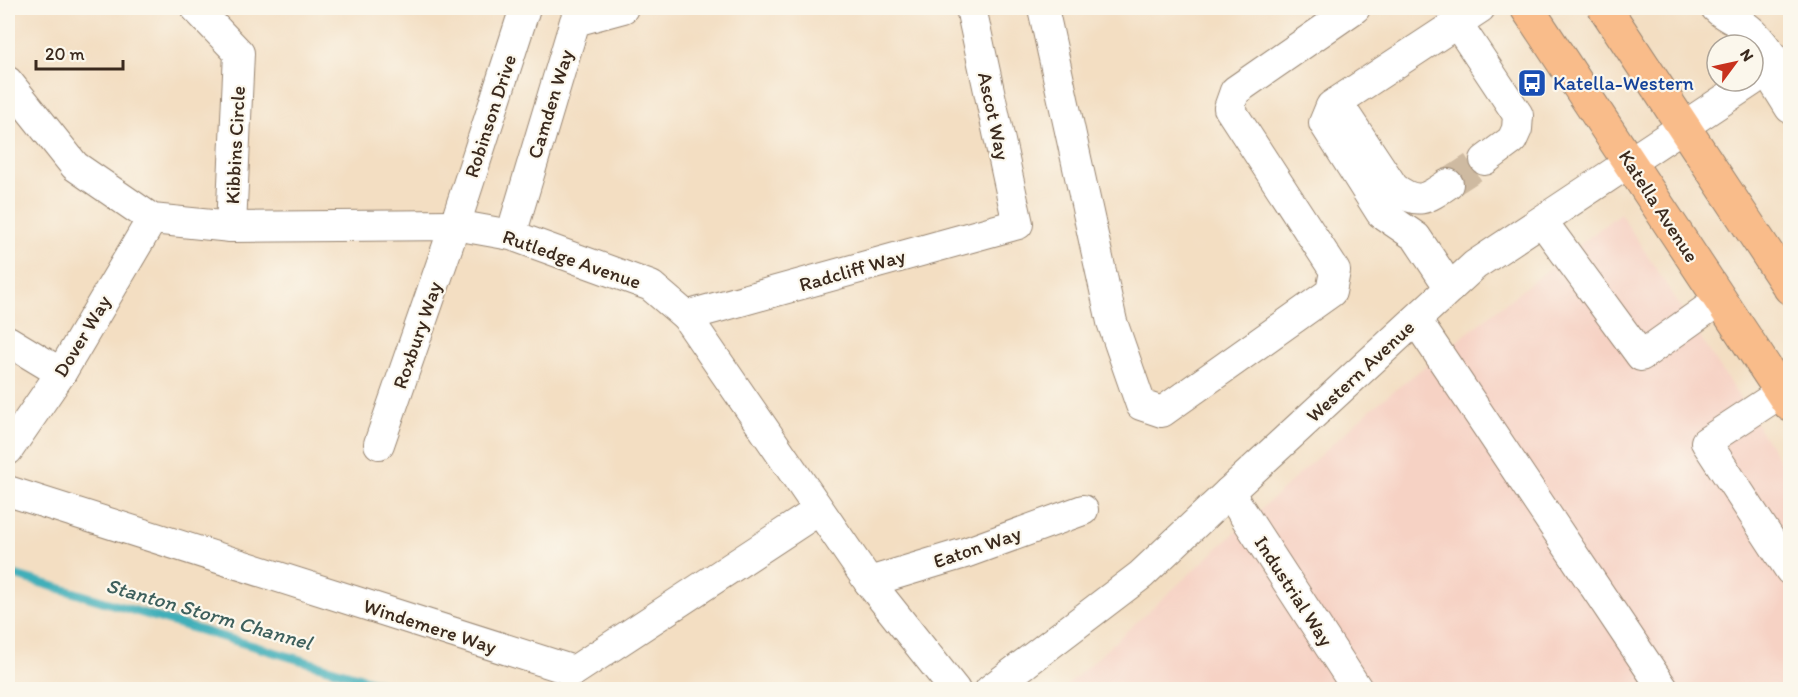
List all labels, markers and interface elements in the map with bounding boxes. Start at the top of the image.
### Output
scale bar [36,33,123,71]
north arrow [1705,33,1765,93]
text: 20 m [45,43,85,65]
text: N [1736,45,1758,65]
street label: Camden Way [522,46,578,162]
street label: Robinson Drive [459,51,521,181]
bus stop icon: Katella-Western [1516,67,1548,99]
street label: Ascot Way [973,70,1015,163]
place label: Katella-Western [1553,71,1694,95]
street label: Kibbins Circle [220,85,250,205]
street label: Katella Avenue [1614,145,1704,267]
street label: Rutledge Avenue [500,224,644,294]
street label: Radcliff Way [796,243,908,297]
street label: Roxbury Way [387,278,447,392]
street label: Dover Way [48,290,116,381]
street label: Western Avenue [1301,315,1419,427]
street label: Eaton Way [930,521,1025,573]
street label: Industrial Way [1250,532,1339,651]
water label: Stanton Storm Channel [103,572,317,655]
street label: Windemere Way [360,593,500,659]

